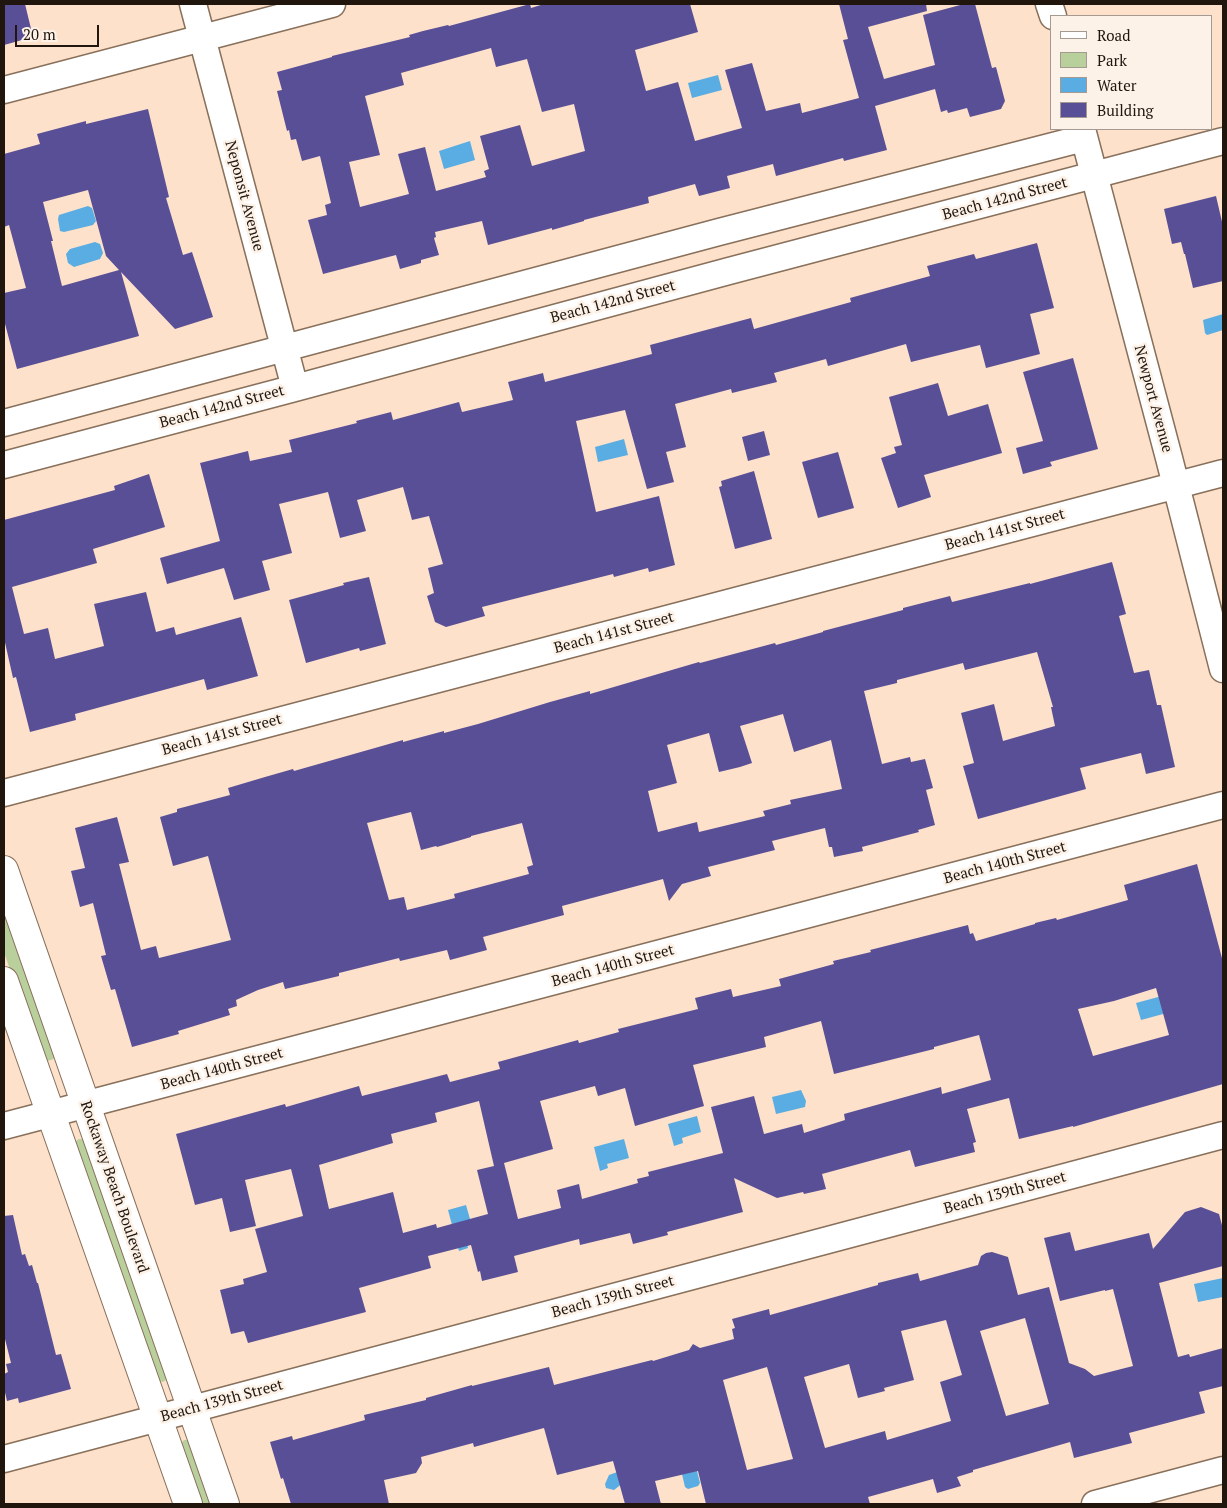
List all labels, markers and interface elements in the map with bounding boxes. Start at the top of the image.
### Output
scale bar [18,15,101,47]
legend [1050,15,1212,130]
text: 20 m [23,24,56,44]
text: Road [1097,25,1130,45]
text: Park [1097,50,1127,70]
text: Water [1097,75,1136,95]
text: Building [1097,100,1154,120]
street label: Neponsit Avenue [221,139,267,253]
street label: Beach 142nd Street [941,174,1069,224]
street label: Beach 142nd Street [549,277,677,327]
street label: Newport Avenue [1130,343,1176,455]
street label: Beach 142nd Street [158,382,286,432]
street label: Beach 141st Street [943,505,1067,555]
street label: Beach 141st Street [552,608,676,658]
street label: Beach 141st Street [160,710,284,760]
street label: Beach 140th Street [942,838,1068,888]
street label: Beach 140th Street [550,941,676,991]
street label: Beach 140th Street [159,1044,285,1094]
street label: Rockaway Beach Boulevard [76,1099,152,1275]
street label: Beach 139th Street [942,1168,1068,1218]
street label: Beach 139th Street [550,1272,676,1322]
street label: Beach 139th Street [159,1376,285,1426]

